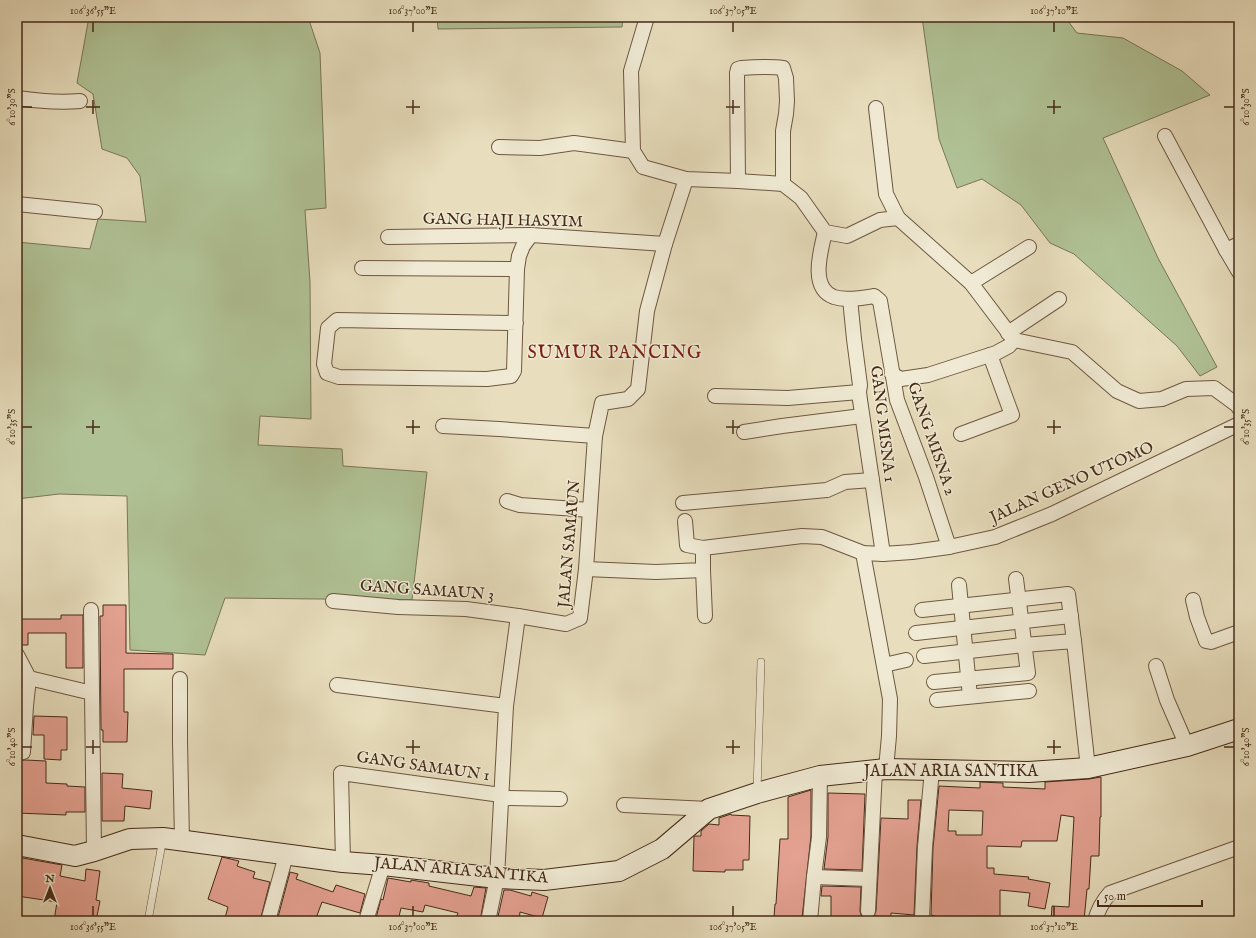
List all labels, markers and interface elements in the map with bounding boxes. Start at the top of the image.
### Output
text: 106°36'55"E [70,5,116,18]
text: 106°37'00"E [389,5,438,18]
text: 106°37'05"E [709,5,757,18]
text: 106°37'10"E [1030,5,1078,18]
text: 6°10'30"S [6,88,19,126]
text: 6°10'30"S [1240,88,1253,126]
street label: GANG HAJI HASYIM [423,210,583,232]
district label: SUMUR PANCING [528,342,702,365]
street label: GANG MISNA 1 [865,365,899,483]
street label: GANG MISNA 2 [902,380,960,498]
text: 6°10'35"S [6,409,19,445]
text: 6°10'35"S [1240,409,1253,445]
street label: JALAN GENO UTOMO [985,438,1157,529]
street label: JALAN SAMAUN [554,479,586,611]
street label: GANG SAMAUN 3 [359,576,495,606]
text: 6°10'40"S [6,728,19,766]
text: 6°10'40"S [1240,728,1253,766]
street label: GANG SAMAUN 1 [355,748,491,786]
street label: JALAN ARIA SANTIKA [862,762,1039,782]
street label: JALAN ARIA SANTIKA [371,853,550,889]
north arrow [30,868,70,908]
text: N [44,872,55,886]
scale bar [1098,882,1202,908]
text: 50 m [1104,889,1126,904]
text: 106°36'55"E [70,921,116,934]
text: 106°37'00"E [389,921,438,934]
text: 106°37'05"E [709,921,757,934]
text: 106°37'10"E [1030,921,1078,934]

